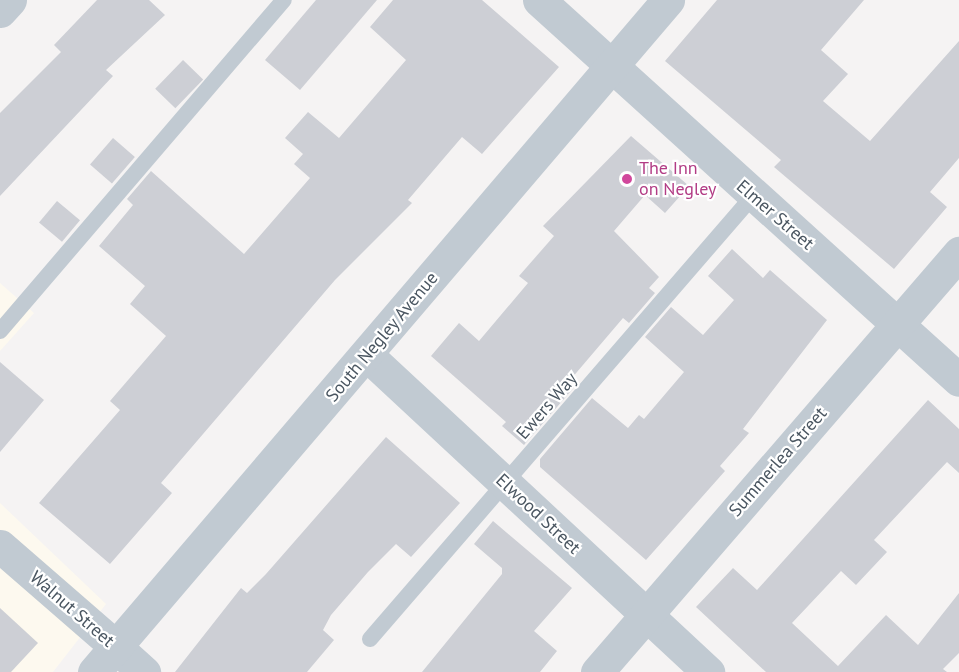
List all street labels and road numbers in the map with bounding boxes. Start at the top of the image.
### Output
street label: Elmer Street [732,176,818,254]
street label: South Negley Avenue [321,267,443,407]
street label: Ewers Way [512,368,582,444]
street label: Summerlea Street [725,403,831,521]
street label: Elwood Street [491,469,585,559]
street label: Walnut Street [25,566,119,652]

